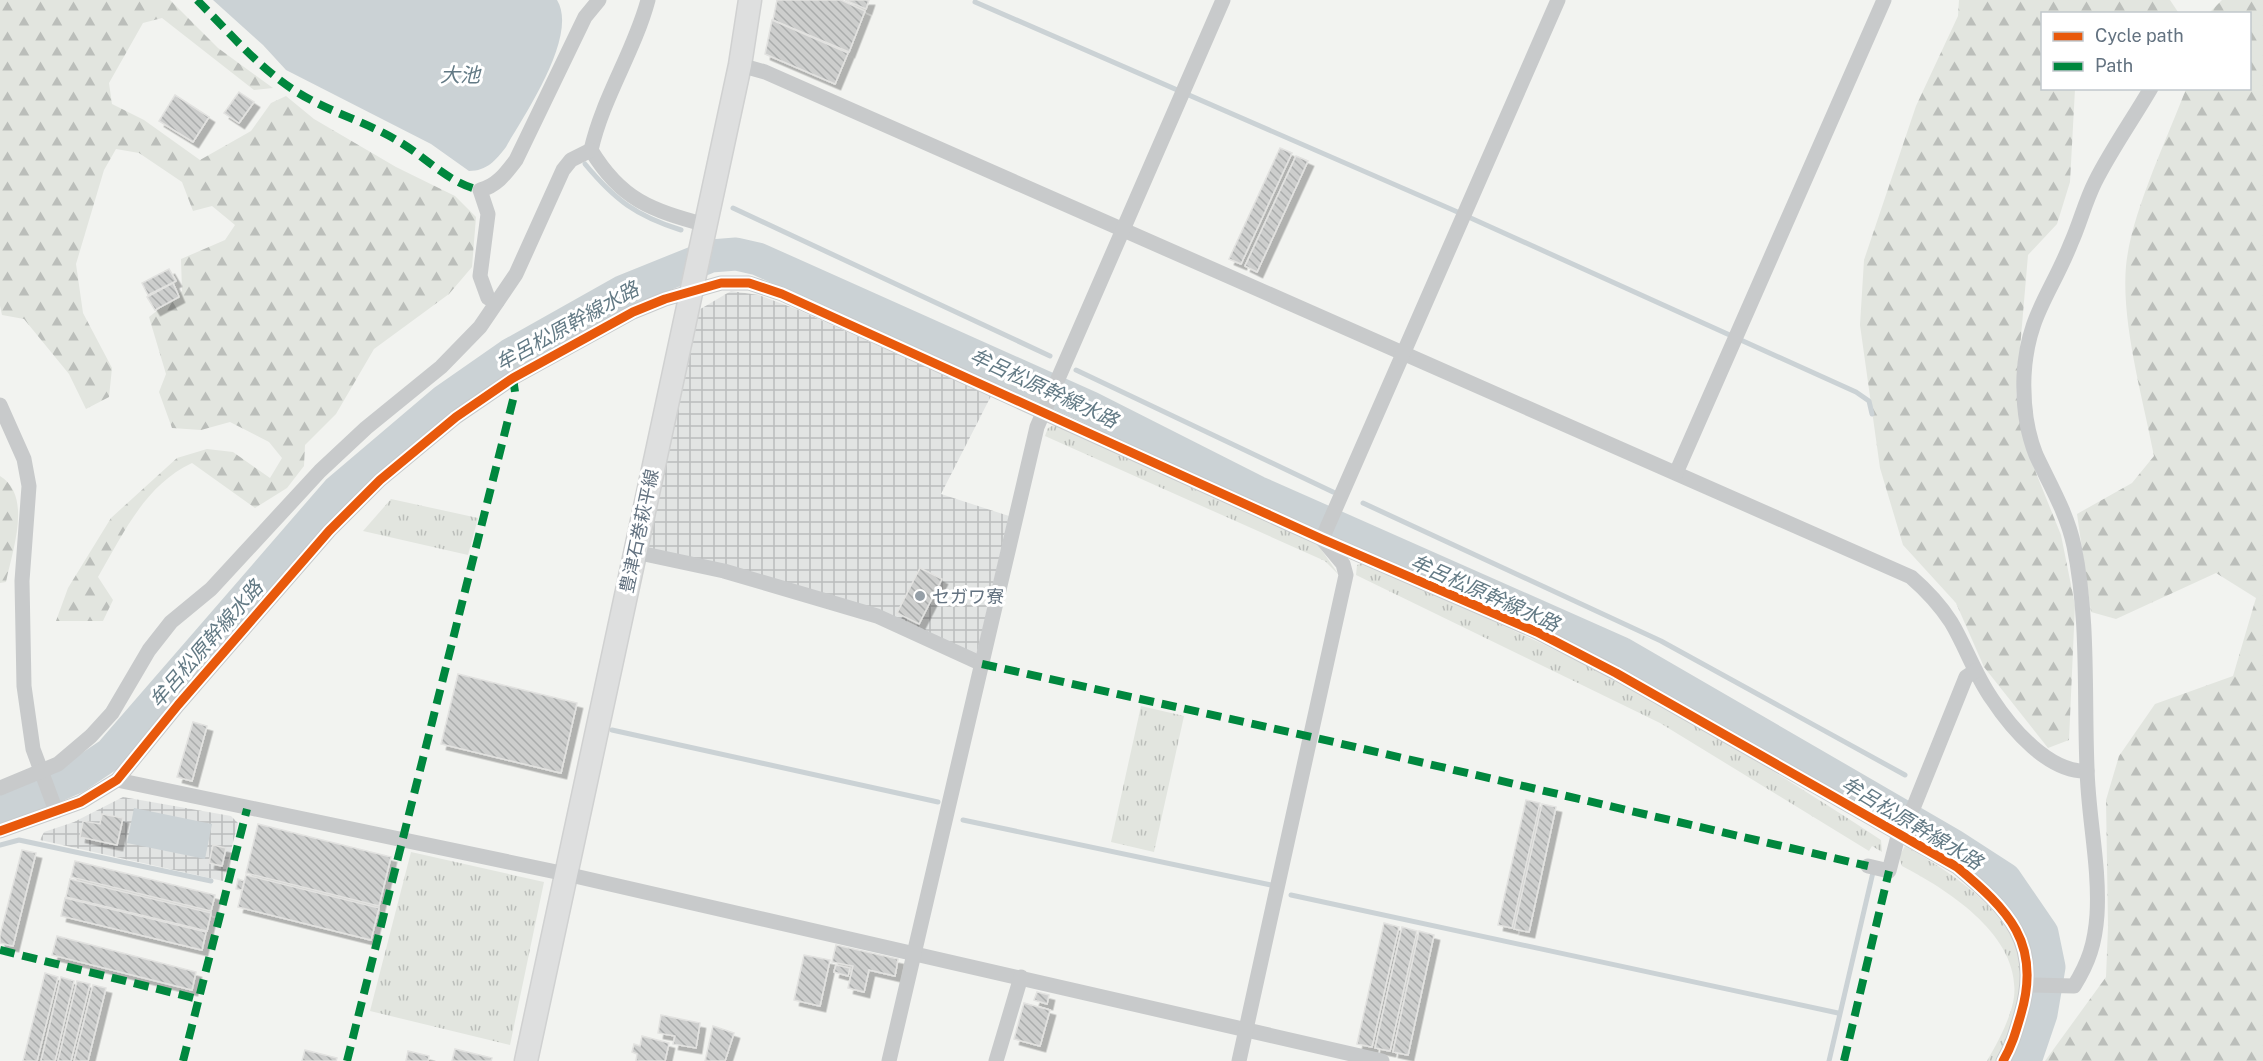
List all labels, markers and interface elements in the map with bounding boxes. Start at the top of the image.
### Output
legend [2041,12,2251,90]
text: Cycle path [2095,25,2184,46]
text: Path [2095,55,2133,76]
water label: 大池 [440,63,482,87]
water label: 牟呂松原幹線水路 [491,276,645,375]
water label: 牟呂松原幹線水路 [966,343,1123,434]
street label: 豊津石巻萩平線 [616,467,662,595]
water label: 牟呂松原幹線水路 [1407,549,1565,637]
water label: 牟呂松原幹線水路 [144,574,269,712]
place label: セガワ寮 [932,586,1004,607]
marker: セガワ寮 [913,589,927,603]
water label: 牟呂松原幹線水路 [1837,772,1988,876]

